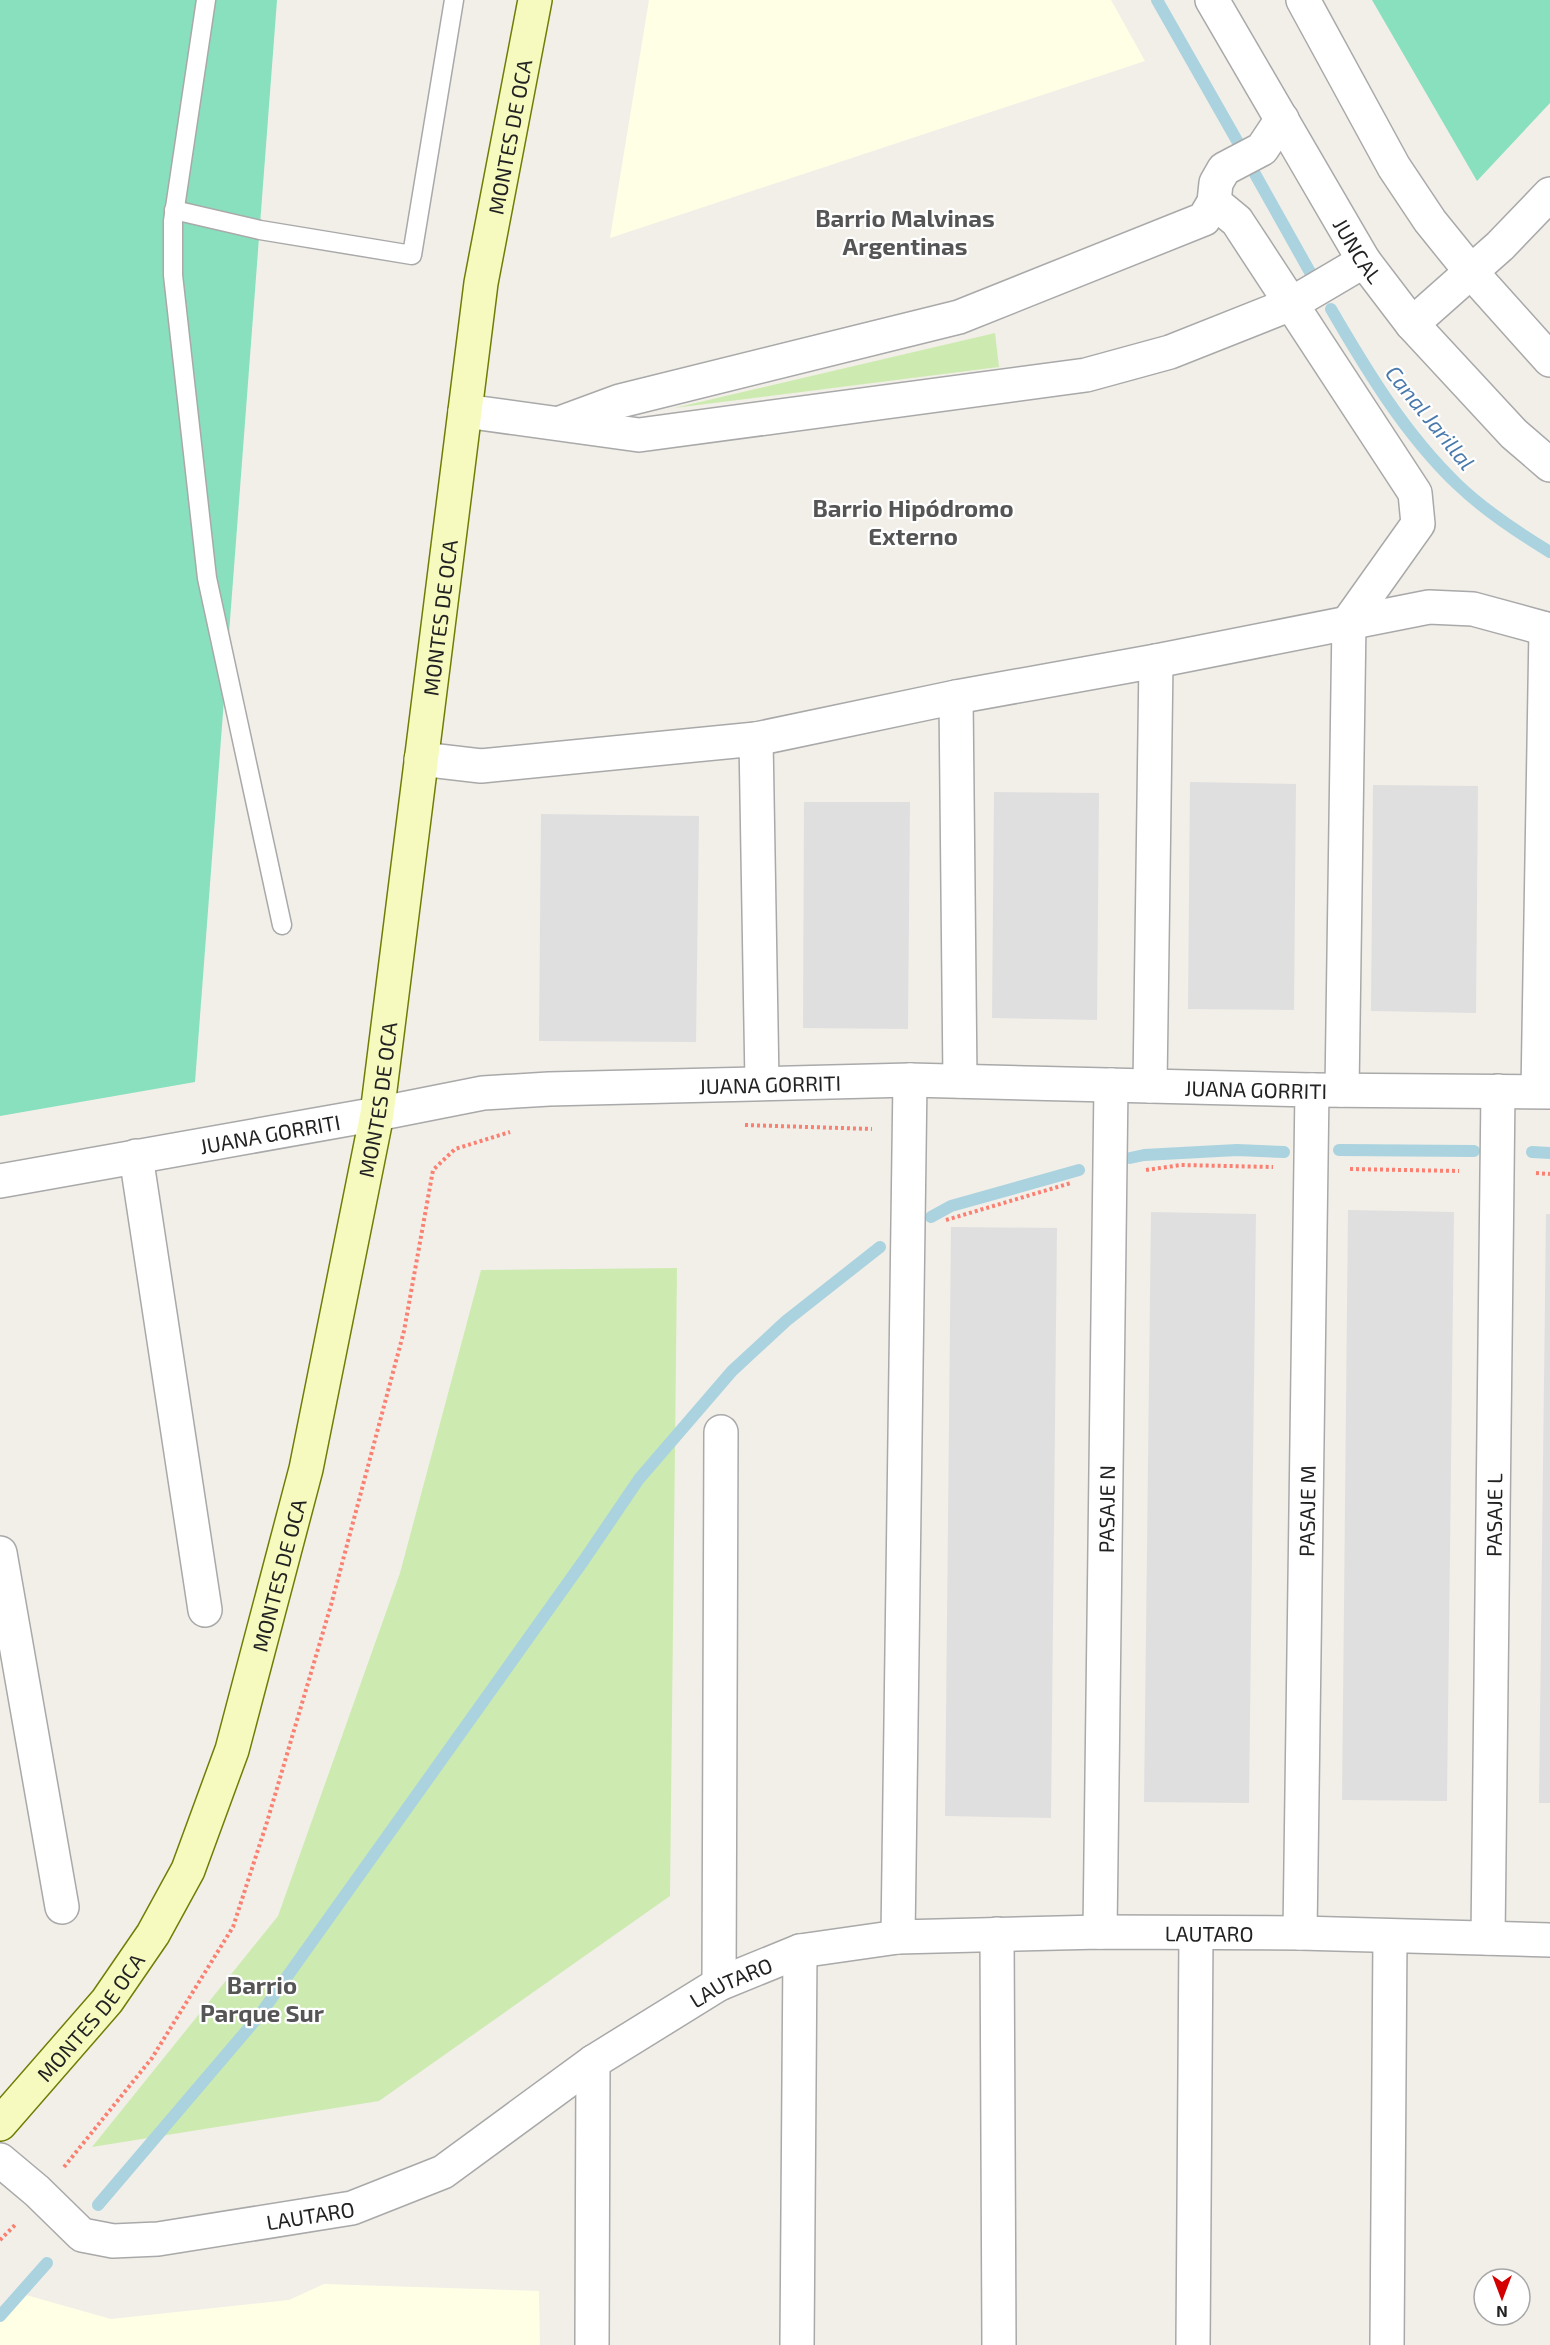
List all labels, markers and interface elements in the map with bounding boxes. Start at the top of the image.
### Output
street label: MONTES DE OCA [482,57,536,216]
district label: Barrio Malvinas Argentinas [815,203,995,260]
street label: JUNCAL [1329,213,1389,288]
water label: Canal Jarillal [1381,360,1481,474]
district label: Barrio Hipódromo Externo [812,493,1014,550]
street label: MONTES DE OCA [417,538,461,697]
street label: MONTES DE OCA [352,1020,401,1179]
street label: JUANA GORRITI [698,1069,841,1098]
street label: JUANA GORRITI [1184,1074,1327,1103]
street label: JUANA GORRITI [197,1108,342,1158]
street label: PASAJE N [1092,1465,1119,1553]
street label: PASAJE M [1293,1465,1319,1557]
street label: PASAJE L [1480,1473,1506,1557]
street label: MONTES DE OCA [246,1496,310,1654]
street label: LAUTARO [1165,1920,1254,1945]
street label: MONTES DE OCA [31,1948,149,2086]
street label: LAUTARO [685,1951,776,2012]
district label: Barrio Parque Sur [200,1970,325,2027]
street label: LAUTARO [264,2195,356,2234]
north arrow [1472,2267,1532,2327]
text: N [1496,2303,1508,2322]

